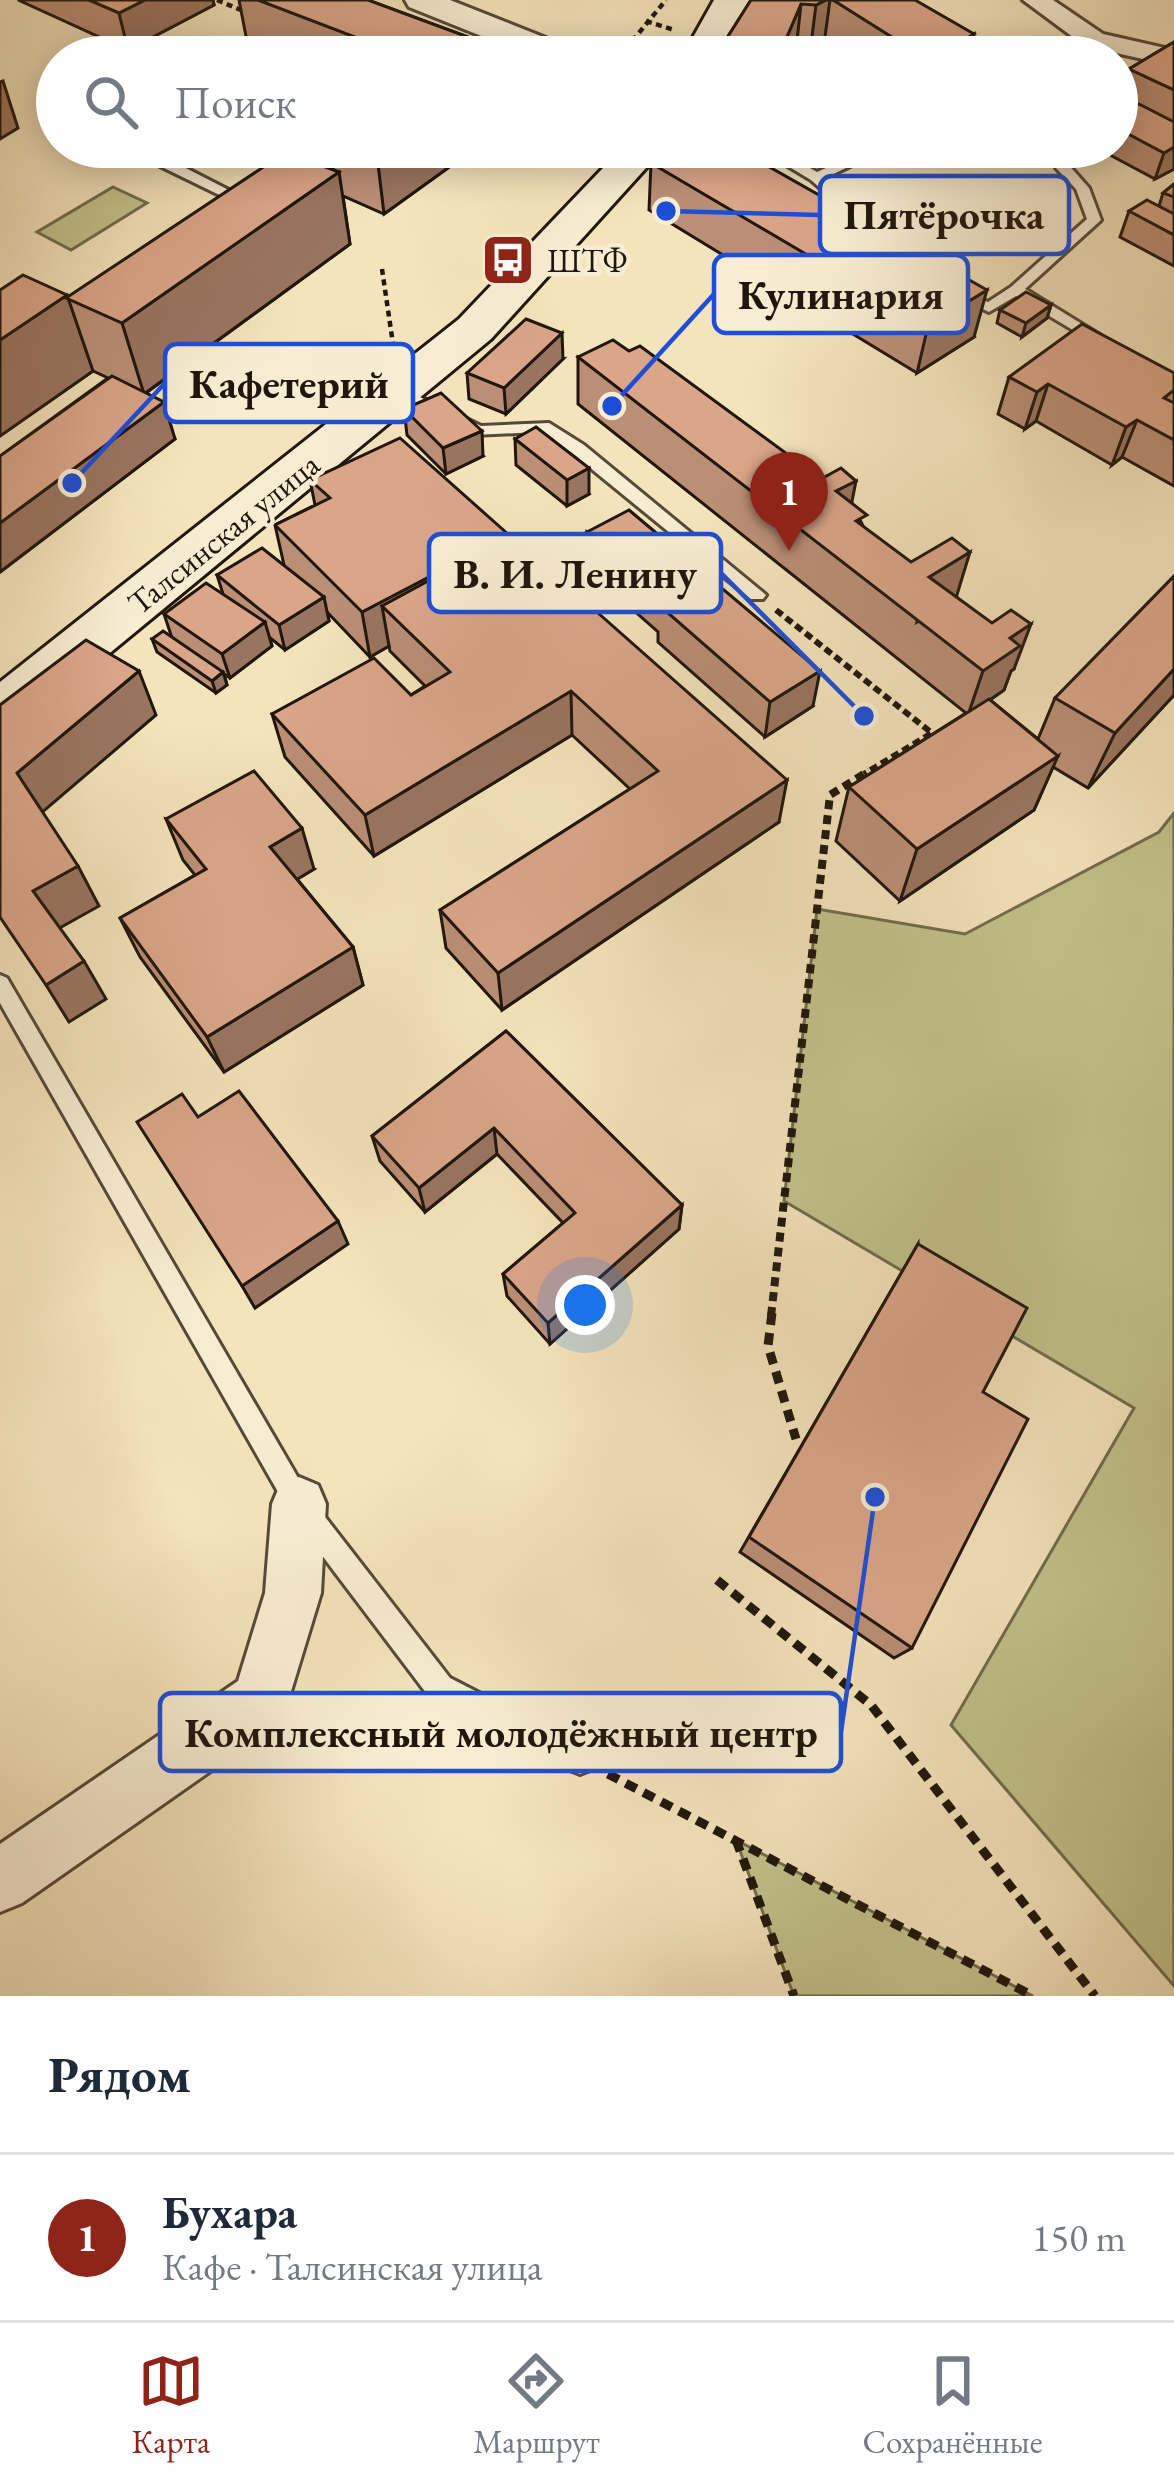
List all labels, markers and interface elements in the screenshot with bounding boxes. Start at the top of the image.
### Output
search box [36,36,1138,168]
icon: search [78,69,144,135]
text: Поиск [174,73,296,131]
callout: Пятёрочка [820,176,1069,254]
text: Пятёрочка [843,187,1045,242]
bus stop icon: ШТФ [480,232,536,288]
place label: ШТФ [547,239,628,282]
callout: Кулинария [714,255,968,333]
text: Кулинария [738,267,944,322]
callout: Кафетерий [165,344,413,422]
text: Кафетерий [189,356,389,411]
street label: Талсинская улица [118,442,329,624]
pin: 1 [750,452,828,551]
callout: В. И. Ленину [429,534,721,612]
text: В. И. Ленину [453,546,698,601]
your location [555,1275,615,1335]
callout: Комплексный молодёжный центр [160,1693,841,1771]
text: Комплексный молодёжный центр [184,1705,818,1760]
text: Рядом [48,2041,191,2107]
text: Бухара [162,2183,297,2241]
text: 1 [77,2212,97,2263]
text: 150 m [1032,2212,1126,2263]
text: Кафе · Талсинская улица [162,2241,543,2292]
tab: Карта [131,2348,210,2463]
tab: Маршрут [473,2348,600,2463]
tab: Сохранённые [863,2348,1043,2463]

